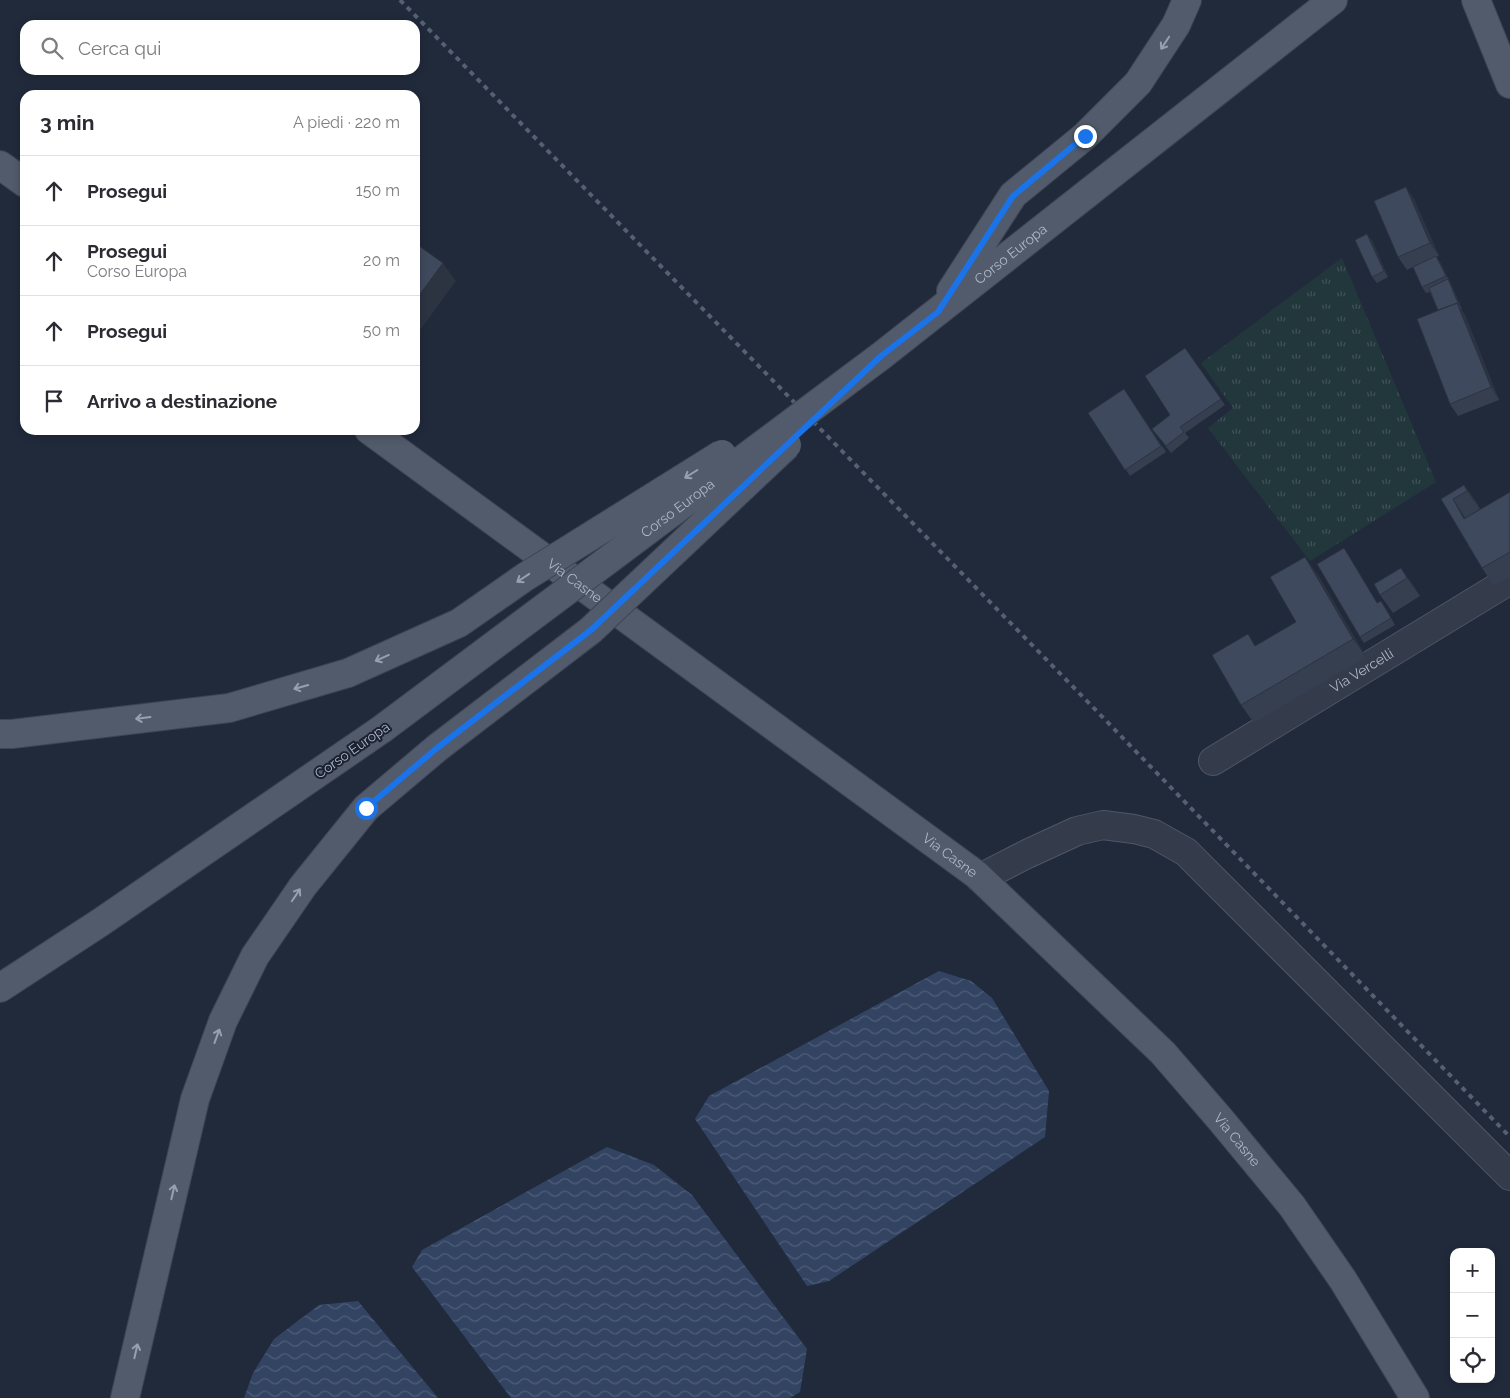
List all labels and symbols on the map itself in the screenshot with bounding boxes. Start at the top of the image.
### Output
one-way arrow [1159,36,1170,50]
route end [1074,125,1097,148]
street label: Corso Europa [971,221,1050,287]
one-way arrow [684,469,698,479]
street label: Corso Europa [638,475,717,541]
street label: Via Casne [544,555,605,606]
one-way arrow [516,573,530,584]
street label: Via Vercelli [1327,645,1396,696]
one-way arrow [375,653,390,663]
one-way arrow [294,682,310,692]
one-way arrow [135,713,151,723]
street label: Corso Europa [312,718,392,782]
route start [355,797,378,820]
street label: Via Casne [919,830,981,881]
one-way arrow [291,888,301,902]
one-way arrow [213,1029,222,1044]
street label: Via Casne [1211,1110,1264,1170]
one-way arrow [169,1185,178,1201]
one-way arrow [132,1343,141,1359]

